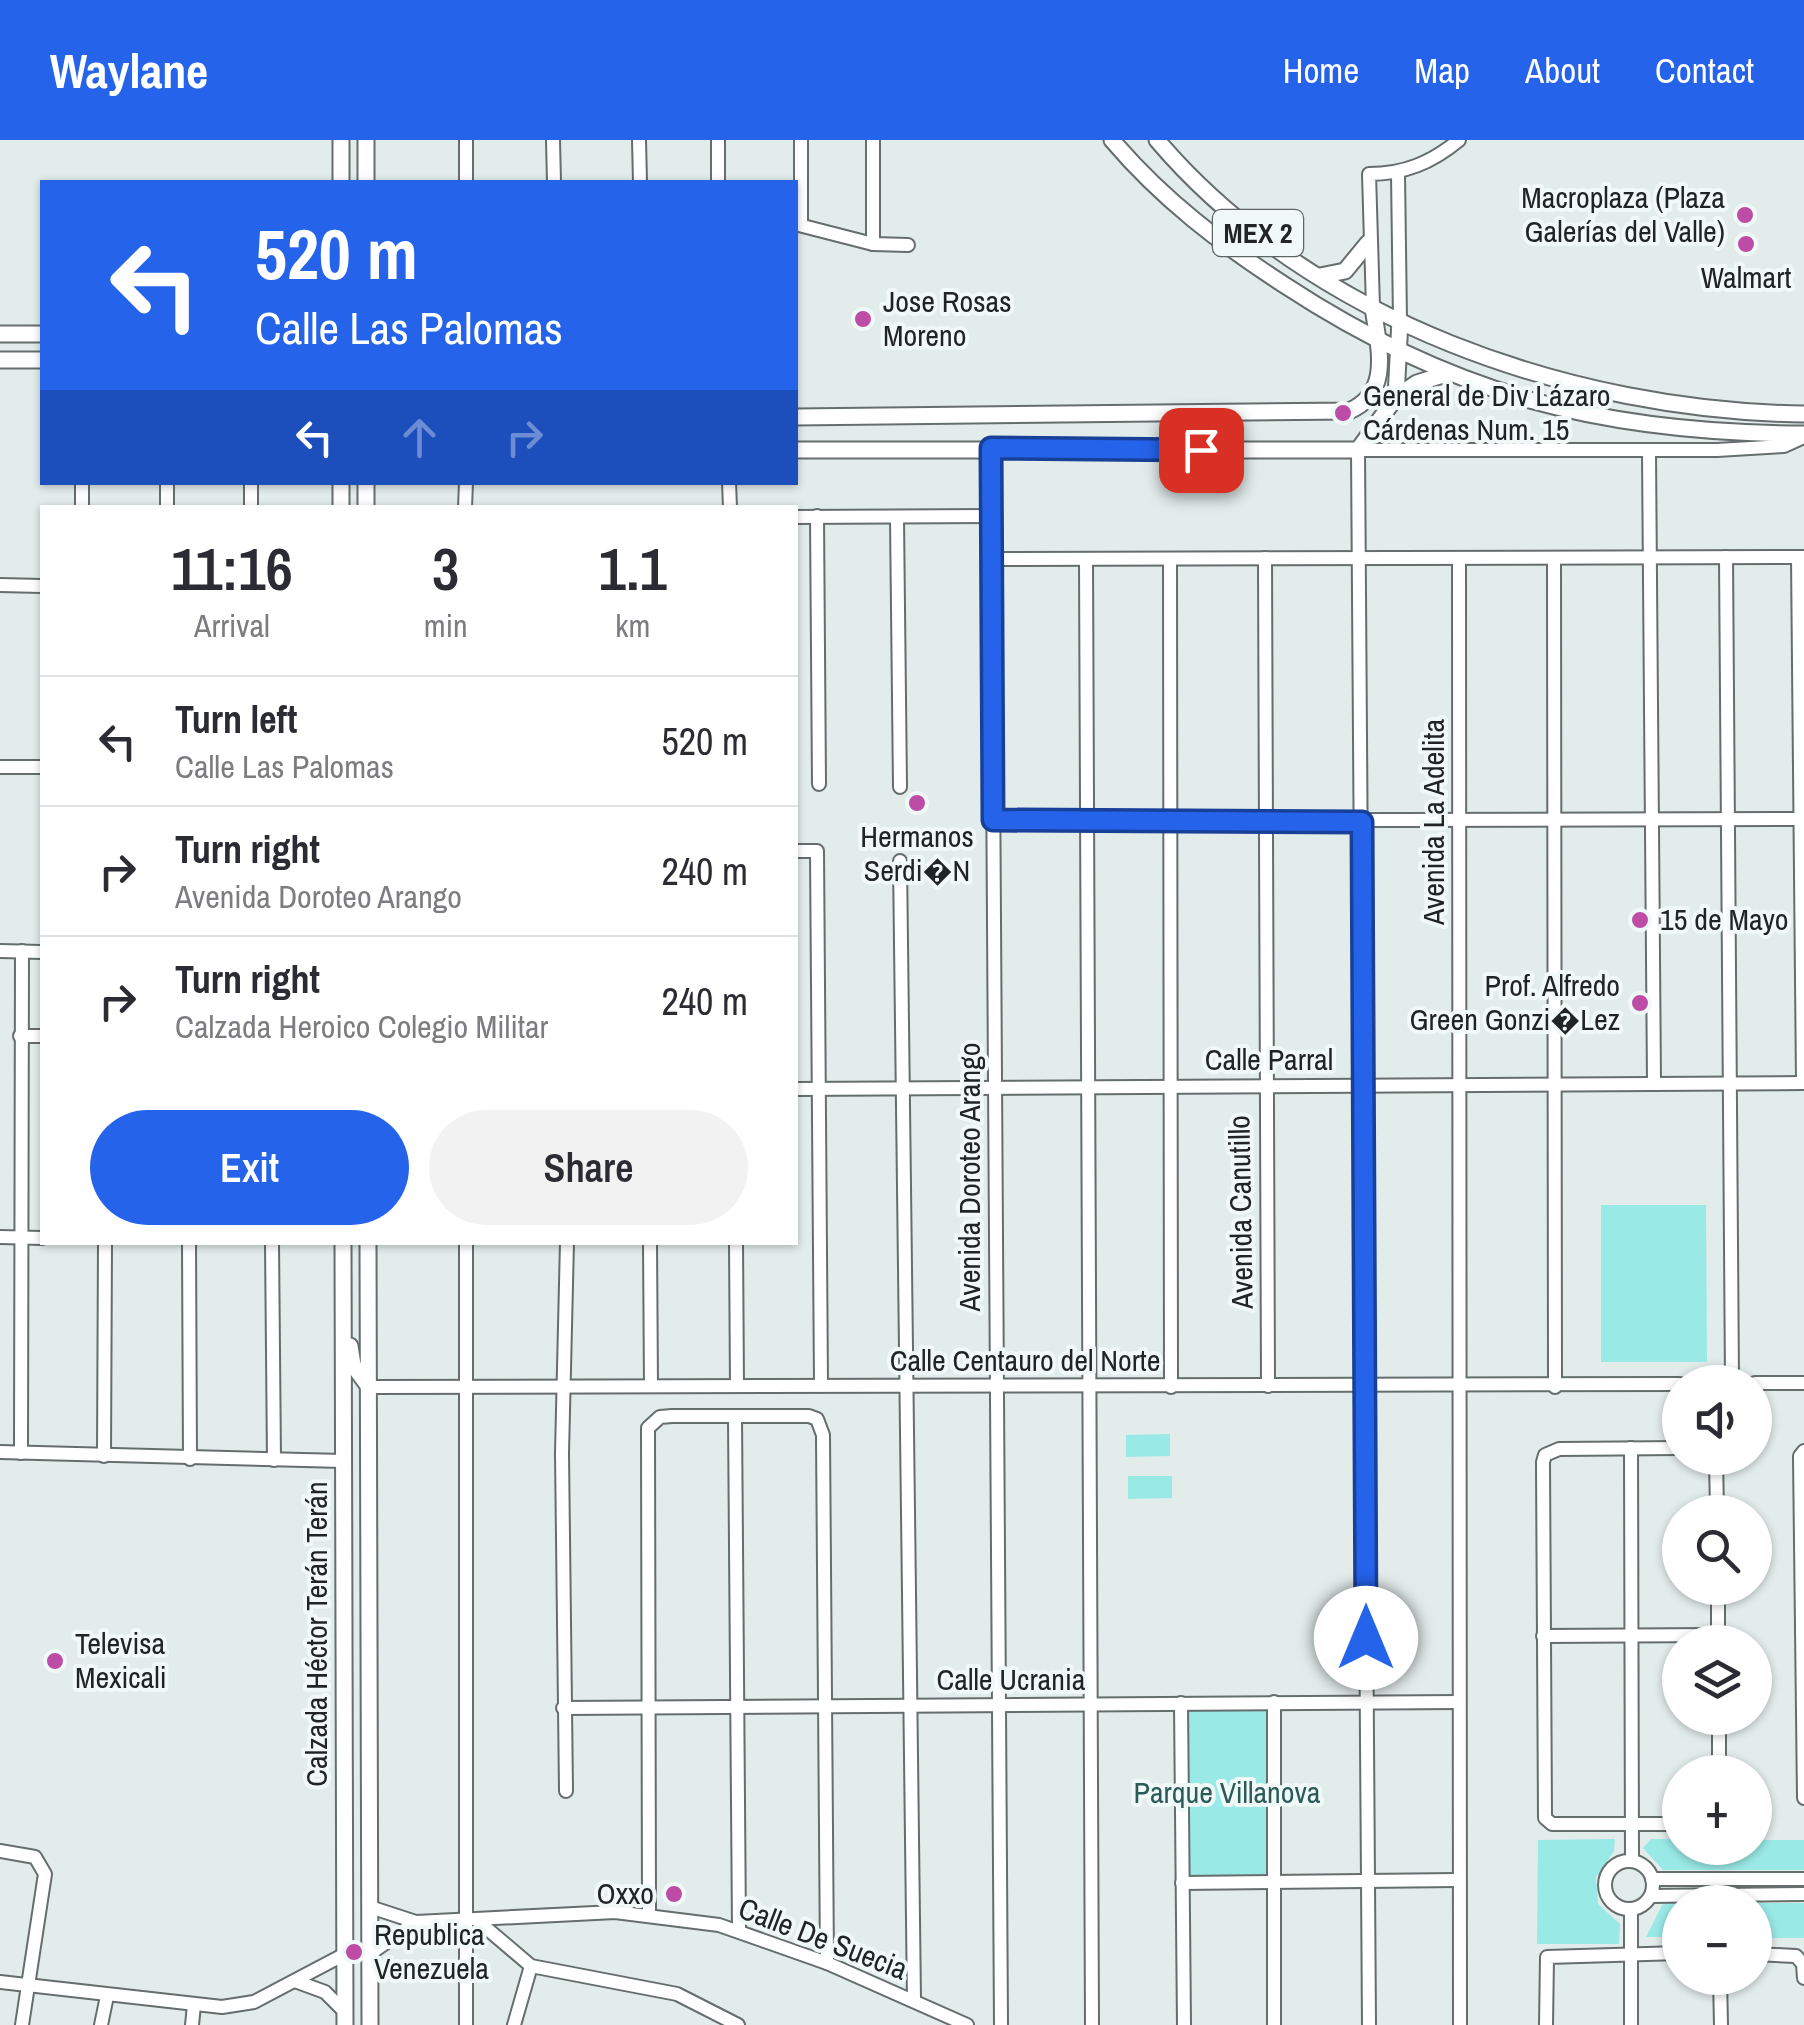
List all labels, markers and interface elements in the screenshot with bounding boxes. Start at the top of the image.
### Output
text: Waylane [50,38,208,103]
text: Home [1283,47,1359,94]
text: Map [1414,47,1470,94]
text: About [1525,47,1600,94]
text: Contact [1655,47,1754,94]
place label: Macroplaza (Plaza Galerías del Valle) [1521,177,1725,251]
marker: Macroplaza (Plaza Galerías del Valle) [1734,204,1756,226]
text: 520 m [255,207,418,301]
road number: MEX 2 [1213,210,1303,256]
icon: left [90,220,220,350]
marker: Walmart [1735,233,1757,255]
place label: Walmart [1701,257,1791,297]
place label: Jose Rosas Moreno [883,281,1012,355]
text: Calle Las Palomas [255,297,563,358]
marker: Jose Rosas Moreno [852,308,874,330]
place label: General de Div Lázaro Cárdenas Num. 15 [1363,375,1611,449]
marker: General de Div Lázaro Cárdenas Num. 15 [1332,402,1354,424]
pin [1159,408,1244,493]
icon: left [287,410,342,465]
icon: ahead [392,410,447,465]
icon: right [497,410,552,465]
icon: arrive [1174,423,1229,478]
text: 11:16 [171,528,293,609]
text: 3 [432,528,459,609]
text: 1.1 [599,528,667,609]
text: Arrival [194,604,270,647]
text: min [424,604,468,647]
text: km [615,604,650,647]
text: Turn left [175,694,297,745]
icon: left [90,714,145,769]
text: 520 m [661,716,748,767]
street label: Avenida La Adelita [1413,719,1453,926]
text: Calle Las Palomas [175,745,394,788]
marker: Hermanos Serdi�N [906,792,928,814]
place label: Hermanos Serdi�N [860,816,974,890]
text: Turn right [175,824,320,875]
icon: right [90,844,145,899]
text: 240 m [661,846,748,897]
text: Avenida Doroteo Arango [175,875,462,918]
place label: 15 de Mayo [1660,899,1789,939]
marker: 15 de Mayo [1629,909,1651,931]
text: Turn right [175,954,320,1005]
place label: Prof. Alfredo Green Gonzi�Lez [1409,965,1620,1039]
icon: right [90,974,145,1029]
text: 240 m [661,976,748,1027]
marker: Prof. Alfredo Green Gonzi�Lez [1629,992,1651,1014]
text: Calzada Heroico Colegio Militar [175,1005,548,1048]
street label: Calle Parral [1205,1039,1333,1079]
street label: Avenida Doroteo Arango [949,1042,989,1313]
button: Exit [90,1110,409,1225]
button: Share [429,1110,748,1225]
street label: Avenida Canutillo [1218,1115,1262,1310]
street label: Calle Centauro del Norte [890,1340,1160,1380]
map controls [1662,1365,1772,1995]
button: sound [1662,1365,1772,1475]
street label: Calzada Héctor Terán Terán [296,1481,336,1787]
button: search [1662,1495,1772,1605]
position arrow [1314,1586,1418,1690]
place label: Televisa Mexicali [75,1623,167,1697]
button: layers [1662,1625,1772,1735]
marker: Televisa Mexicali [44,1650,66,1672]
street label: Calle Ucrania [936,1659,1086,1699]
button: + [1662,1755,1772,1865]
park label: Parque Villanova [1134,1772,1321,1812]
place label: Oxxo [597,1873,654,1913]
marker: Oxxo [663,1883,685,1905]
button: − [1662,1885,1772,1995]
street label: Calle De Suecia [733,1888,914,1989]
place label: Republica Venezuela [374,1914,489,1988]
marker: Republica Venezuela [343,1941,365,1963]

